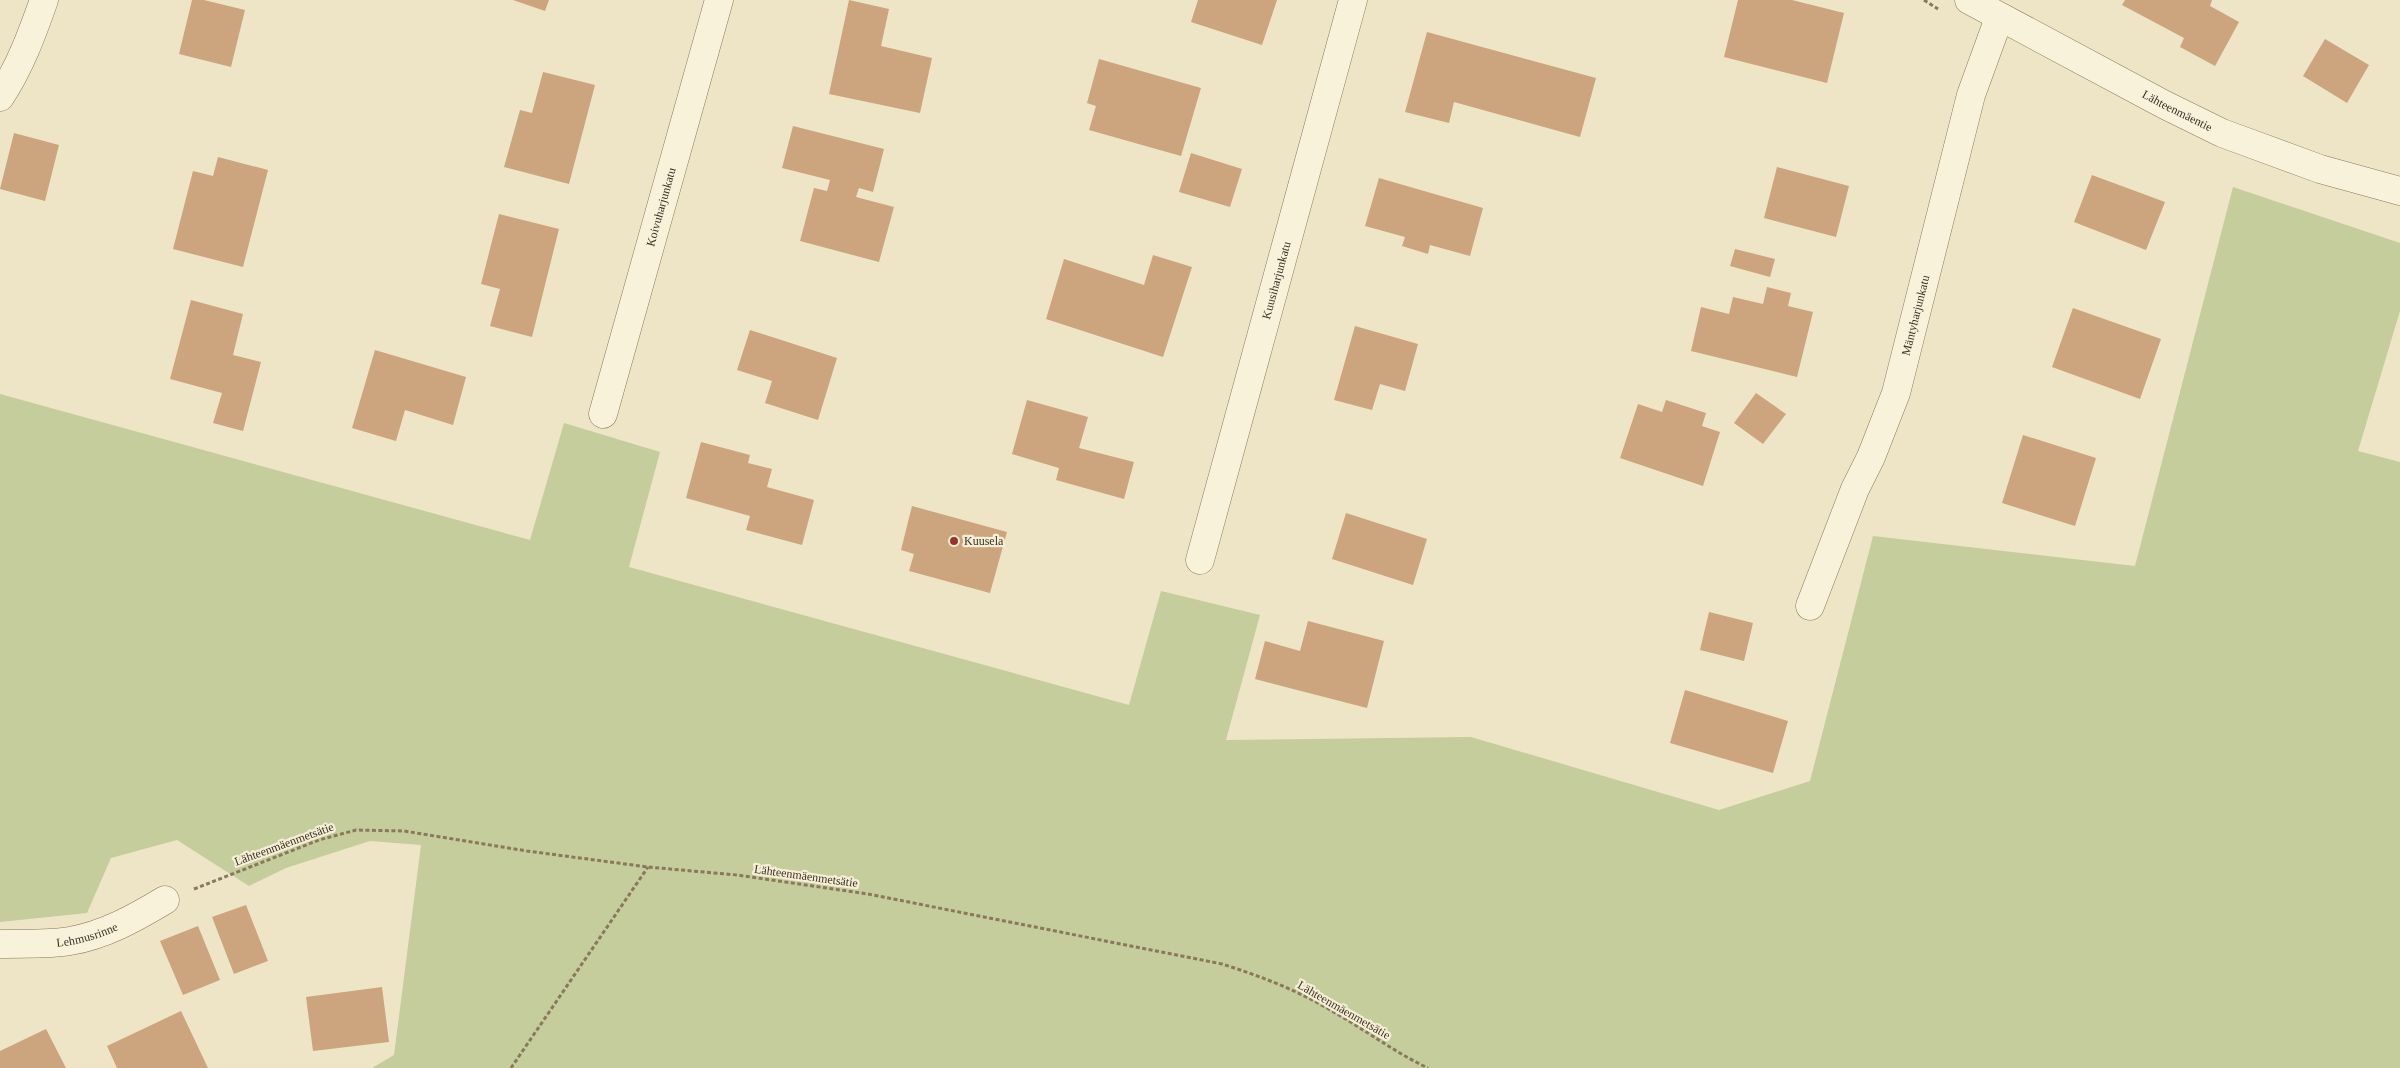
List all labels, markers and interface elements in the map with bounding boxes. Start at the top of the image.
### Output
street label: Lähteenmäentie [2140,87,2215,134]
street label: Koivuharjunkatu [643,166,679,248]
street label: Kuusiharjunkatu [1259,240,1294,321]
street label: Mäntyharjunkatu [1899,273,1932,357]
place label: Kuusela [964,534,1004,548]
marker: Kuusela [948,535,960,547]
street label: Lähteenmäenmetsätie [232,820,336,868]
street label: Lähteenmäenmetsätie [753,862,859,890]
street label: Lehmusrinne [56,920,120,950]
street label: Lähteenmäenmetsätie [1295,978,1393,1042]

